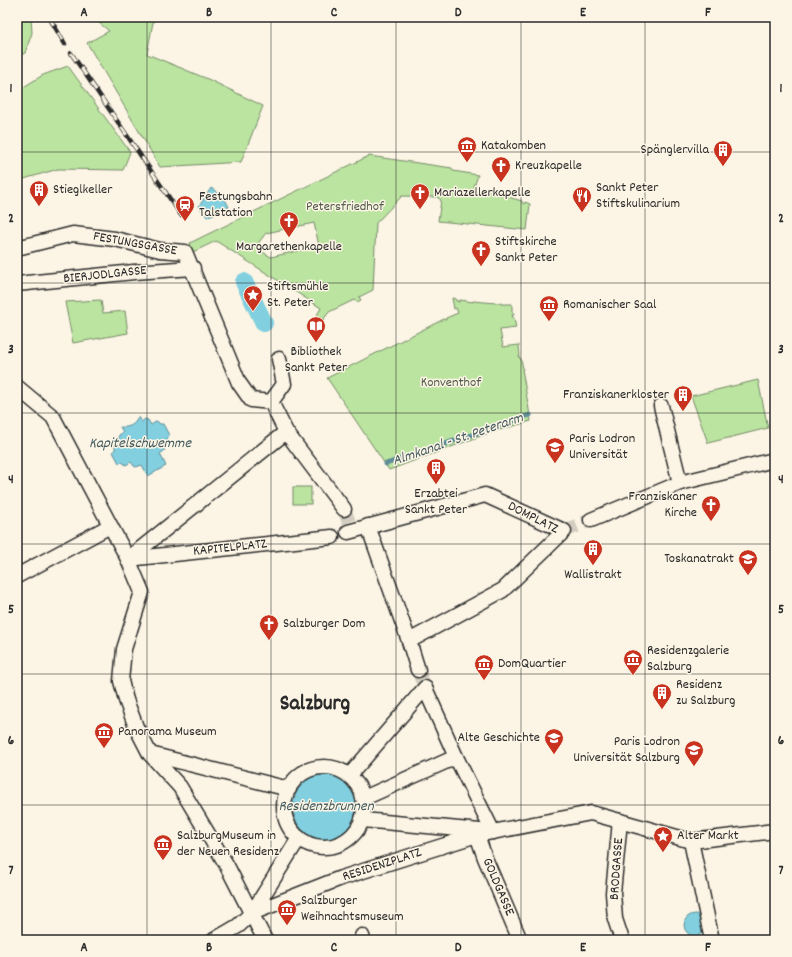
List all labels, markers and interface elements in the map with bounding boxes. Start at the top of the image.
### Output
text: A [80,4,88,23]
text: B [206,4,212,23]
text: C [331,4,338,23]
text: D [455,4,462,23]
text: E [580,4,587,23]
text: F [705,4,711,23]
text: 1 [10,80,13,99]
text: 1 [780,80,783,99]
museum icon: Katakomben [456,135,478,163]
place label: Katakomben [481,136,546,156]
building icon: Spänglervilla [712,139,734,167]
place label: Spänglervilla [640,140,709,160]
church icon: Kreuzkapelle [490,155,512,183]
place label: Kreuzkapelle [515,156,582,176]
place label: Sankt Peter Stiftskulinarium [596,178,680,214]
building icon: Stieglkeller [28,179,50,207]
place label: Stieglkeller [53,180,113,200]
church icon: Mariazellerkapelle [409,182,431,210]
place label: Mariazellerkapelle [434,183,530,203]
restaurant icon: Sankt Peter Stiftskulinarium [571,185,593,213]
place label: Festungsbahn Talstation [199,187,273,223]
station icon: Festungsbahn Talstation [174,194,196,222]
park label: Petersfriedhof [306,197,385,217]
text: 2 [8,210,14,229]
church icon: Margarethenkapelle [278,210,300,238]
text: 2 [778,210,784,229]
street label: FESTUNGSGASSE [92,227,179,261]
place label: Stiftskirche Sankt Peter [495,232,558,268]
place label: Margarethenkapelle [236,237,342,257]
church icon: Stiftskirche Sankt Peter [470,239,492,267]
street label: BIERJODLGASSE [62,261,148,289]
place label: Stiftsmühle St. Peter [267,277,328,313]
place icon: Stiftsmühle St. Peter [242,284,264,312]
museum icon: Romanischer Saal [538,294,560,322]
place label: Romanischer Saal [563,295,657,315]
library icon: Bibliothek Sankt Peter [305,315,327,343]
text: 3 [8,341,14,360]
text: 3 [778,341,784,360]
place label: Bibliothek Sankt Peter [285,342,348,378]
park label: Konventhof [421,373,482,393]
building icon: Franziskanerkloster [672,384,694,412]
place label: Franziskanerkloster [563,385,670,405]
water label: Almkanal - St. Peterarm [390,407,527,473]
place label: Paris Lodron Universität [569,429,635,465]
water label: Kapitelschwemme [89,433,192,455]
school or university icon: Paris Lodron Universität [544,436,566,464]
building icon: Erzabtei Sankt Peter [425,457,447,485]
text: 4 [8,471,14,490]
text: 4 [778,471,784,490]
place label: Erzabtei Sankt Peter [405,484,468,520]
place label: Franziskaner Kirche [629,487,698,523]
church icon: Franziskaner Kirche [700,494,722,522]
street label: DOMPLATZ [504,497,563,540]
street label: KAPITELPLATZ [192,534,269,562]
building icon: Wallistrakt [582,538,604,566]
school or university icon: Toskanatrakt [737,548,759,576]
place label: Toskanatrakt [664,549,734,569]
place label: Wallistrakt [564,565,622,585]
text: 5 [8,601,14,620]
text: 5 [778,601,784,620]
church icon: Salzburger Dom [258,613,280,641]
place label: Salzburger Dom [283,614,365,634]
place label: Residenzgalerie Salzburg [647,641,729,677]
museum icon: Residenzgalerie Salzburg [622,648,644,676]
museum icon: DomQuartier [473,653,495,681]
place label: DomQuartier [498,654,567,674]
place label: Residenz zu Salzburg [676,675,735,711]
building icon: Residenz zu Salzburg [651,682,673,710]
district label: Salzburg [280,689,351,720]
museum icon: Panorama Museum [93,721,115,749]
place label: Panorama Museum [118,722,217,742]
school or university icon: Alte Geschichte [543,727,565,755]
place label: Alte Geschichte [457,728,540,748]
text: 6 [8,732,15,751]
place label: Paris Lodron Universität Salzburg [573,732,680,768]
text: 6 [778,732,785,751]
school or university icon: Paris Lodron Universität Salzburg [683,739,705,767]
water label: Residenzbrunnen [278,796,375,818]
place icon: Alter Markt [652,825,674,853]
place label: SalzburgMuseum in der Neuen Residenz [177,826,280,862]
place label: Alter Markt [677,826,739,846]
museum icon: SalzburgMuseum in der Neuen Residenz [152,833,174,861]
street label: BRODGASSE [605,837,629,901]
street label: RESIDENZPLATZ [340,843,425,887]
street label: GOLDGASSE [477,855,519,920]
text: 7 [9,862,14,881]
text: 7 [779,862,784,881]
place label: Salzburger Weihnachtsmuseum [301,891,404,927]
museum icon: Salzburger Weihnachtsmuseum [276,898,298,926]
text: A [80,939,88,957]
text: B [206,939,212,957]
text: C [331,939,338,957]
text: D [455,939,462,957]
text: E [580,939,587,957]
text: F [705,939,711,957]

